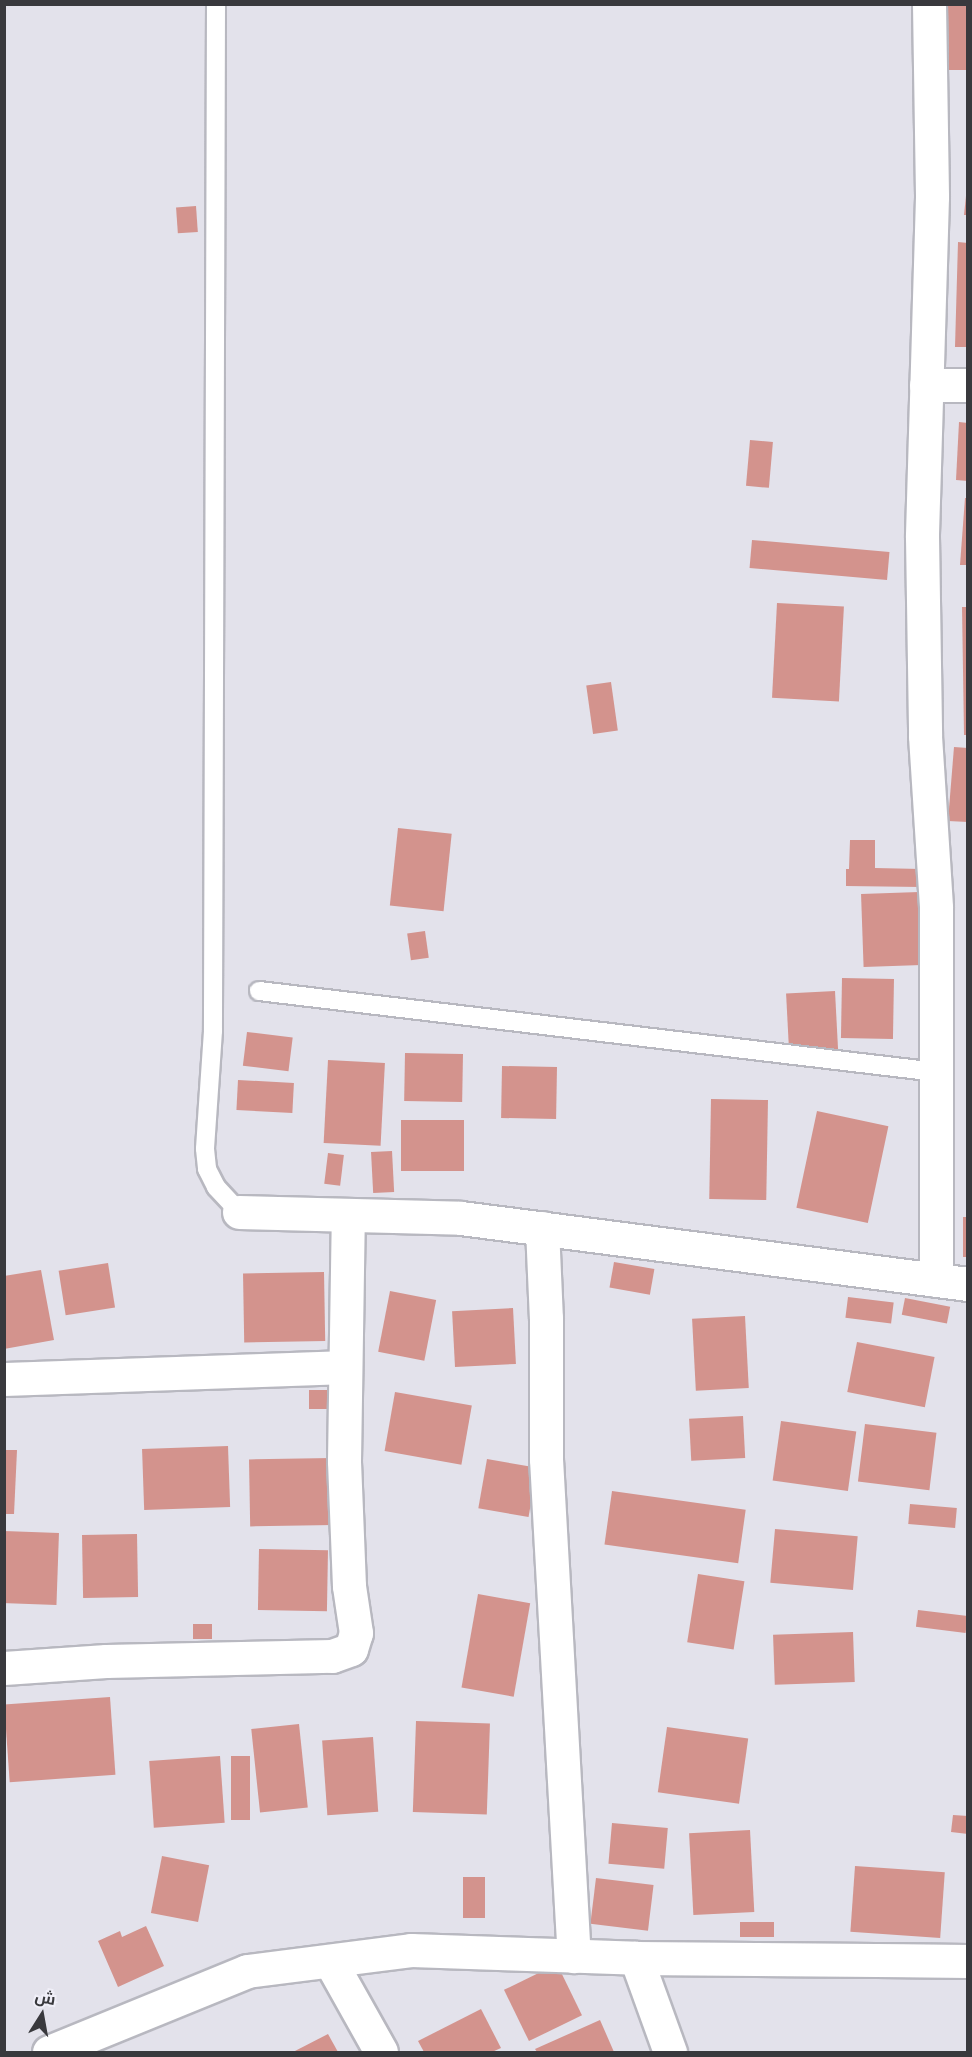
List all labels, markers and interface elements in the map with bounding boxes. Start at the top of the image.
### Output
north arrow [12,1985,72,2045]
text: ش [33,1986,57,2009]

